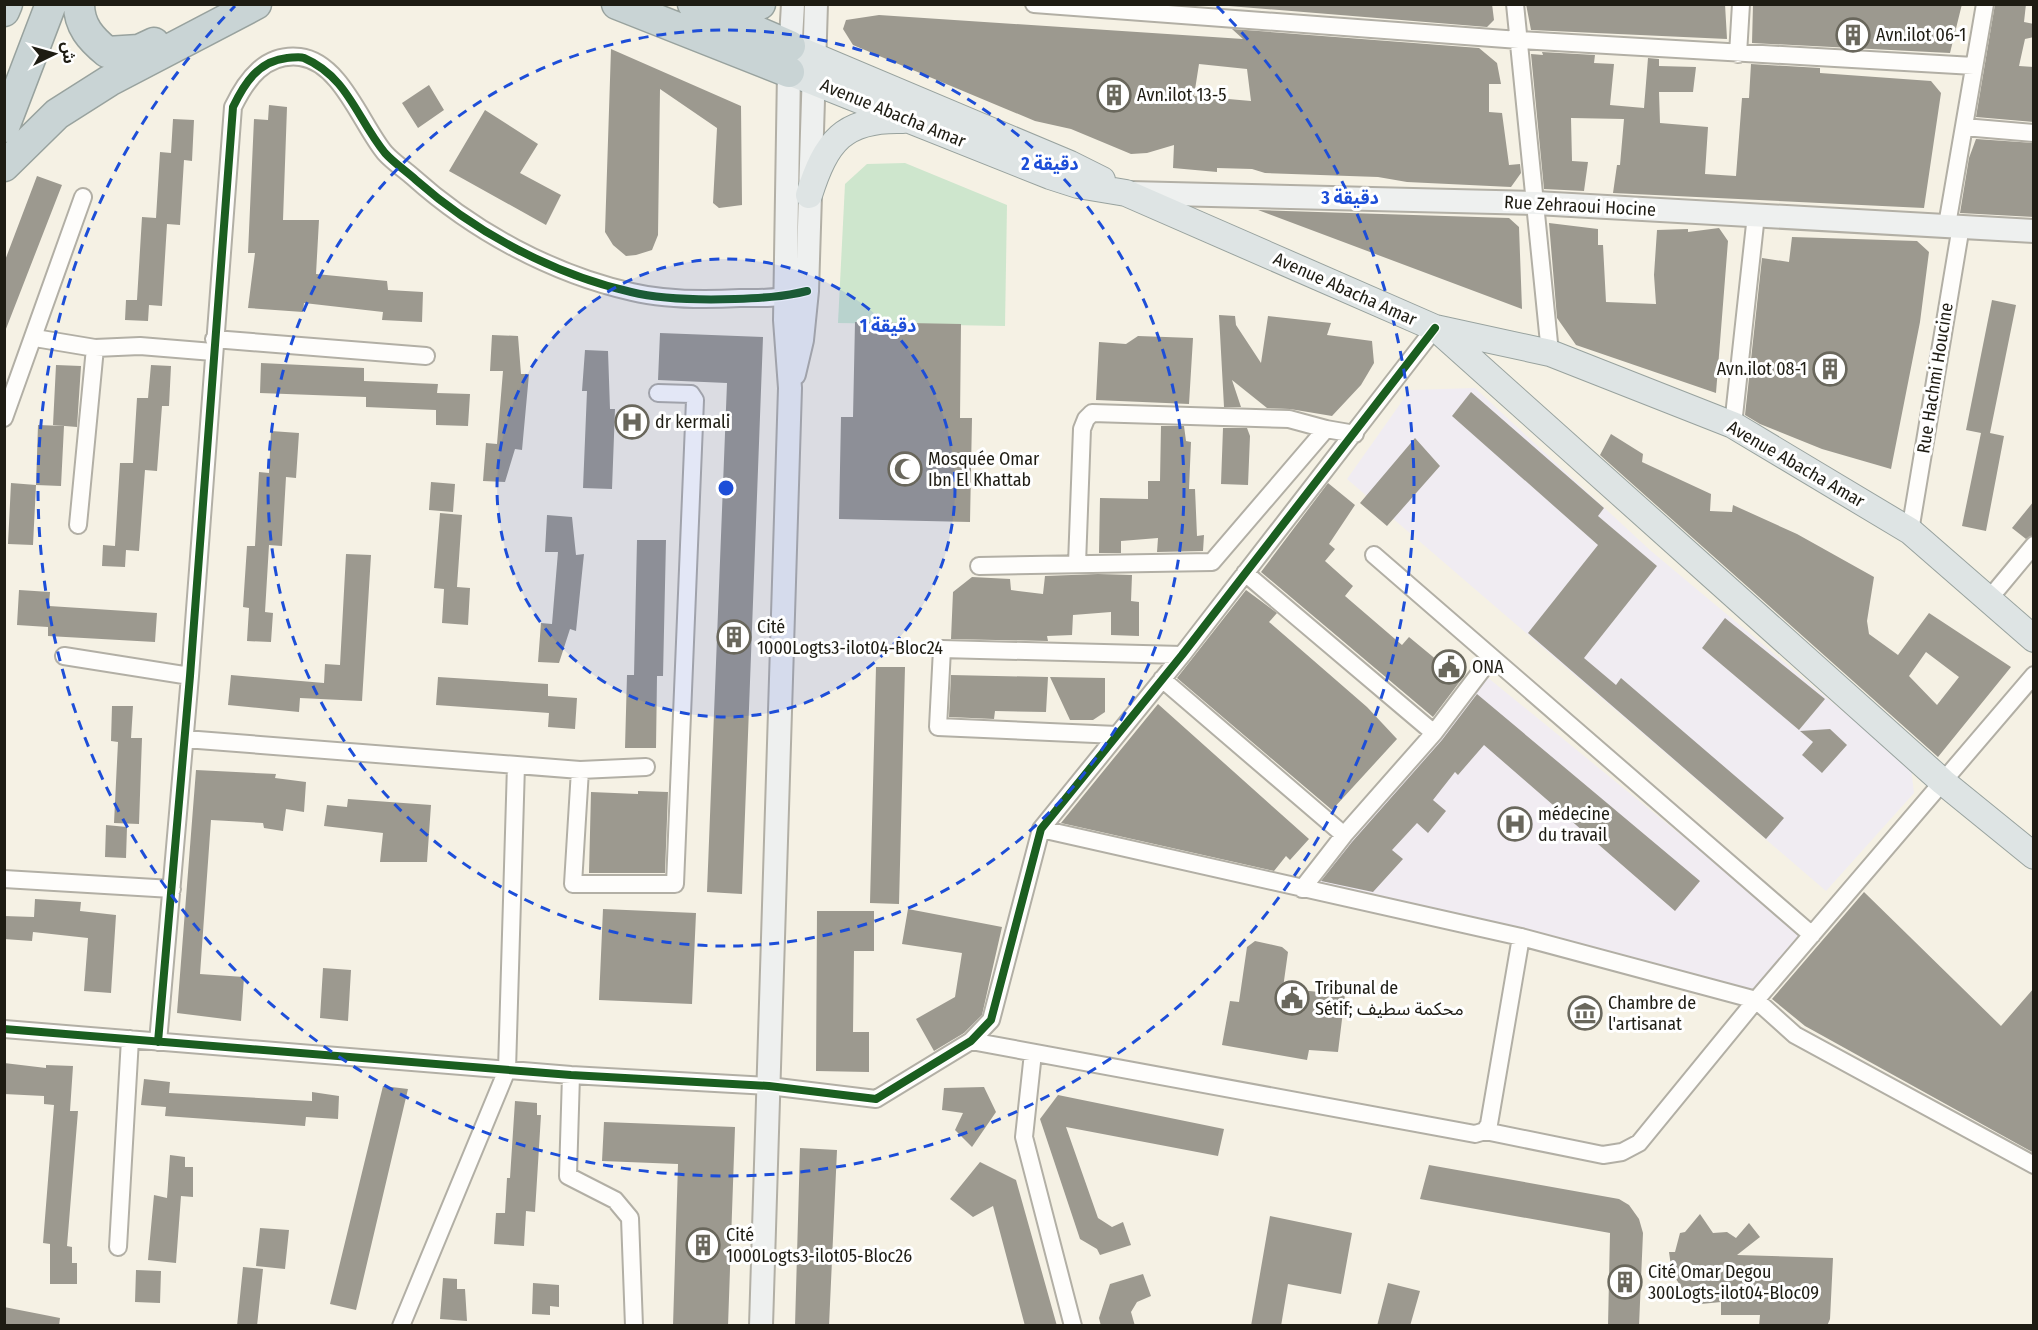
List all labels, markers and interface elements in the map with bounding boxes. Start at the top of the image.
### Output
building icon: Avn.ilot 06-1 [1835,17,1871,53]
north arrow [24,24,84,84]
place label: Avn.ilot 06-1 [1876,24,1966,46]
text: ش [58,41,79,65]
street label: Avenue Abacha Amar [817,74,969,152]
building icon: Avn.ilot 13-5 [1096,77,1132,113]
place label: Avn.ilot 13-5 [1137,84,1226,106]
text: 2 دقيقة [1020,153,1079,175]
text: 3 دقيقة [1320,187,1379,209]
street label: Rue Zehraoui Hocine [1504,191,1657,221]
street label: Avenue Abacha Amar [1270,247,1421,331]
street label: Rue Hachmi Houcine [1912,301,1958,455]
text: 1 دقيقة [860,315,916,337]
building icon: Avn.ilot 08-1 [1812,351,1848,387]
place label: Avn.ilot 08-1 [1717,358,1807,380]
hospital icon: dr kermali [614,404,650,440]
place label: dr kermali [655,411,730,433]
street label: Avenue Abacha Amar [1724,416,1869,513]
place label: Mosquée Omar Ibn El Khattab [928,448,1040,491]
mosque icon: Mosquée Omar Ibn El Khattab [887,451,923,487]
centre of rings [716,478,736,498]
place label: Cité 1000Logts3-ilot04-Bloc24 [757,616,943,659]
building icon: Cité 1000Logts3-ilot04-Bloc24 [716,619,752,655]
public building icon: ONA [1431,649,1467,685]
place label: ONA [1472,656,1504,678]
place label: médecine du travail [1538,803,1610,846]
hospital icon: médecine du travail [1497,806,1533,842]
place label: Tribunal de Sétif; محكمة سطيف [1315,977,1464,1020]
public building icon: Tribunal de Sétif; محكمة سطيف [1274,980,1310,1016]
place label: Chambre de l'artisanat [1608,992,1696,1035]
museum icon: Chambre de l'artisanat [1567,995,1603,1031]
place label: Cité 1000Logts3-ilot05-Bloc26 [726,1224,912,1267]
building icon: Cité 1000Logts3-ilot05-Bloc26 [685,1227,721,1263]
place label: Cité Omar Degou 300Logts-ilot04-Bloc09 [1648,1261,1819,1304]
building icon: Cité Omar Degou 300Logts-ilot04-Bloc09 [1607,1264,1643,1300]

